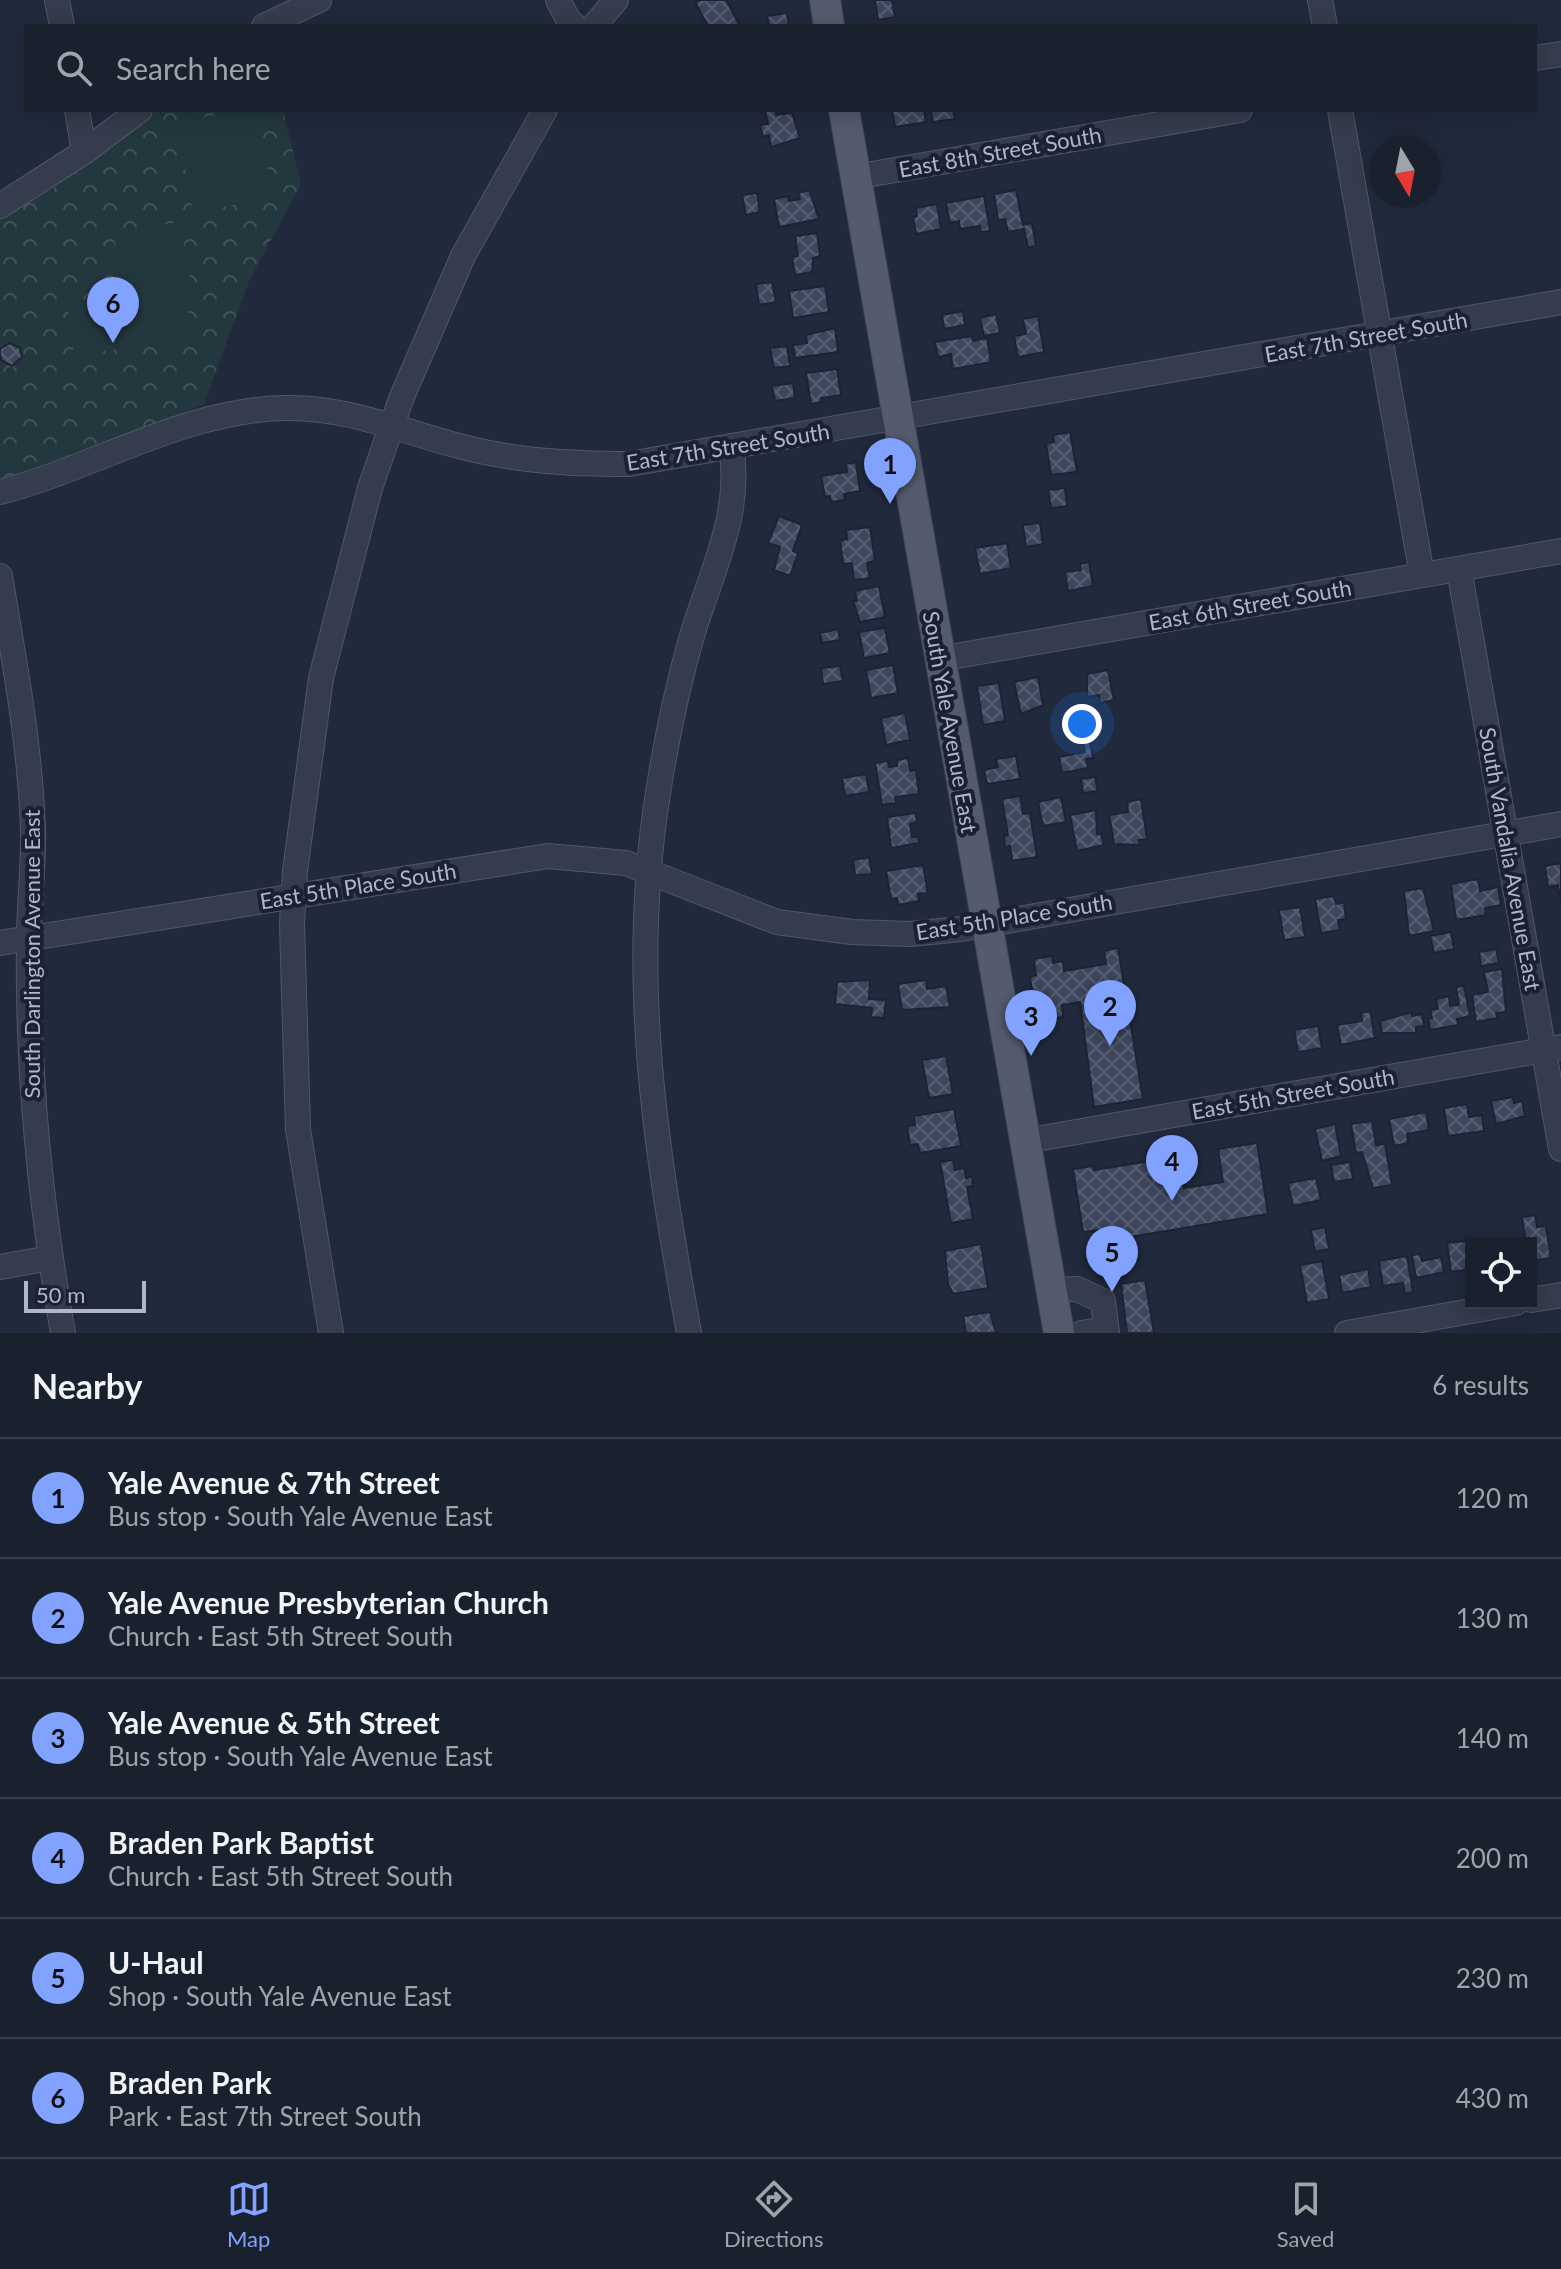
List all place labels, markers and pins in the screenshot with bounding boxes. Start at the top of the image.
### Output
pin: 6 [87,277,139,343]
pin: 1 [864,438,916,504]
pin: 2 [1084,980,1136,1046]
pin: 3 [1005,990,1057,1056]
pin: 4 [1146,1135,1198,1201]
pin: 5 [1086,1226,1138,1292]

